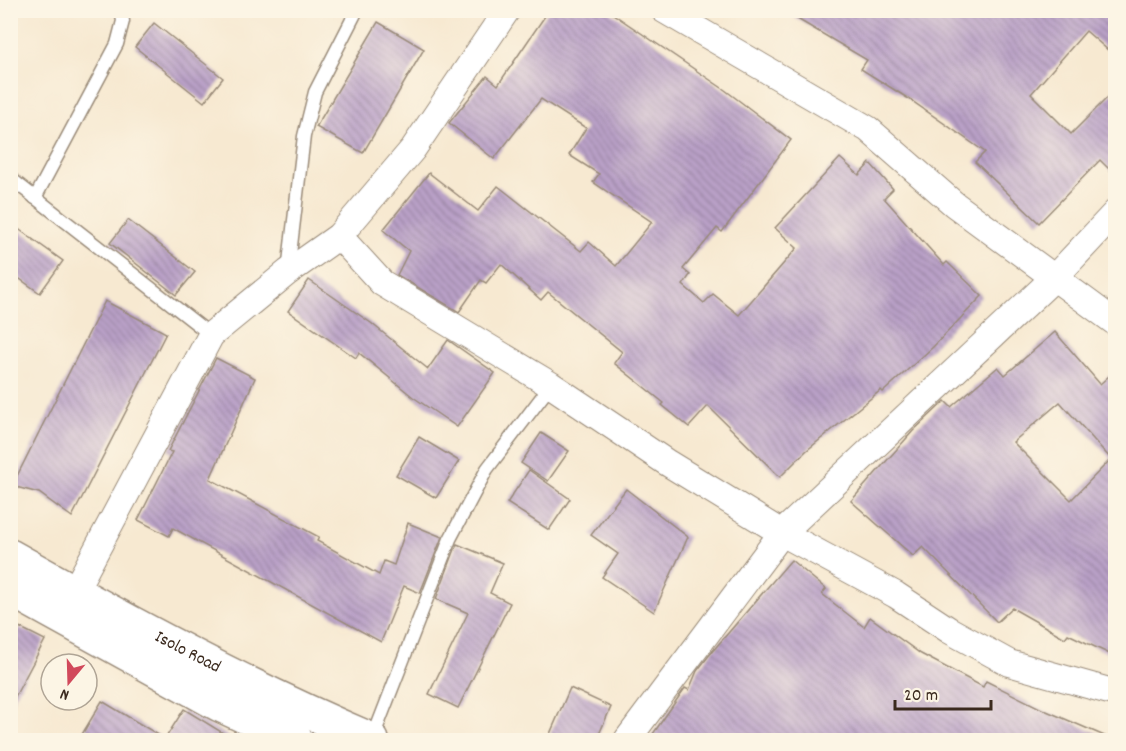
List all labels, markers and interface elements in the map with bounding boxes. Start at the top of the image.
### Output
street label: Isolo Road [150,625,225,680]
north arrow [39,652,99,712]
scale bar [895,673,991,711]
text: N [57,682,72,706]
text: 20 m [904,684,938,709]

